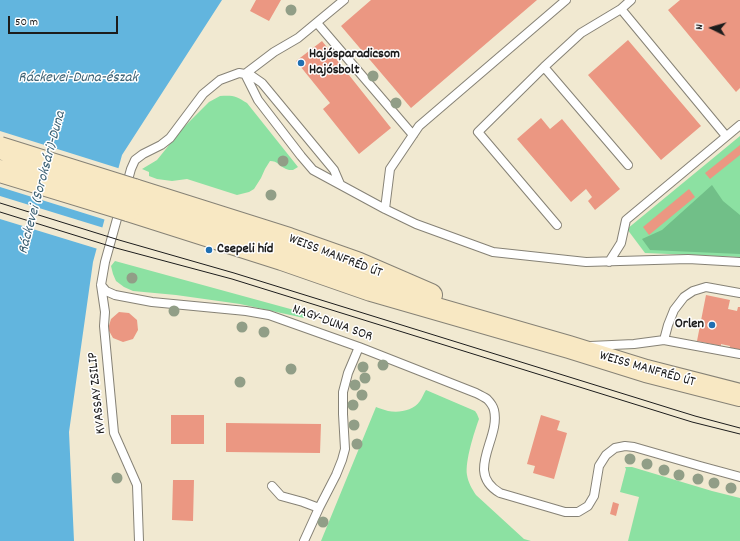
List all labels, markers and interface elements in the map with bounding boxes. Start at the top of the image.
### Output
scale bar [10,8,120,34]
north arrow [692,8,732,48]
text: 50 m [15,14,38,31]
text: N [692,24,708,30]
place label: Hajósparadicsom Hajósbolt [309,47,400,80]
marker: Hajósparadicsom Hajósbolt [296,58,306,68]
water label: Ráckevei-Duna-észak [18,70,138,88]
water label: Ráckevei (Soroksári)-Duna [15,110,71,256]
street label: WEISS MANFRÉD ÚT [286,231,384,283]
place label: Csepeli híd [217,242,273,258]
marker: Csepeli híd [204,245,214,255]
street label: NAGY-DUNA SOR [290,302,374,346]
place label: Orlen [675,317,704,333]
marker: Orlen [707,320,717,330]
street label: WEISS MANFRÉD ÚT [597,348,697,392]
street label: KVASSAY ZSILIP [85,351,111,435]

